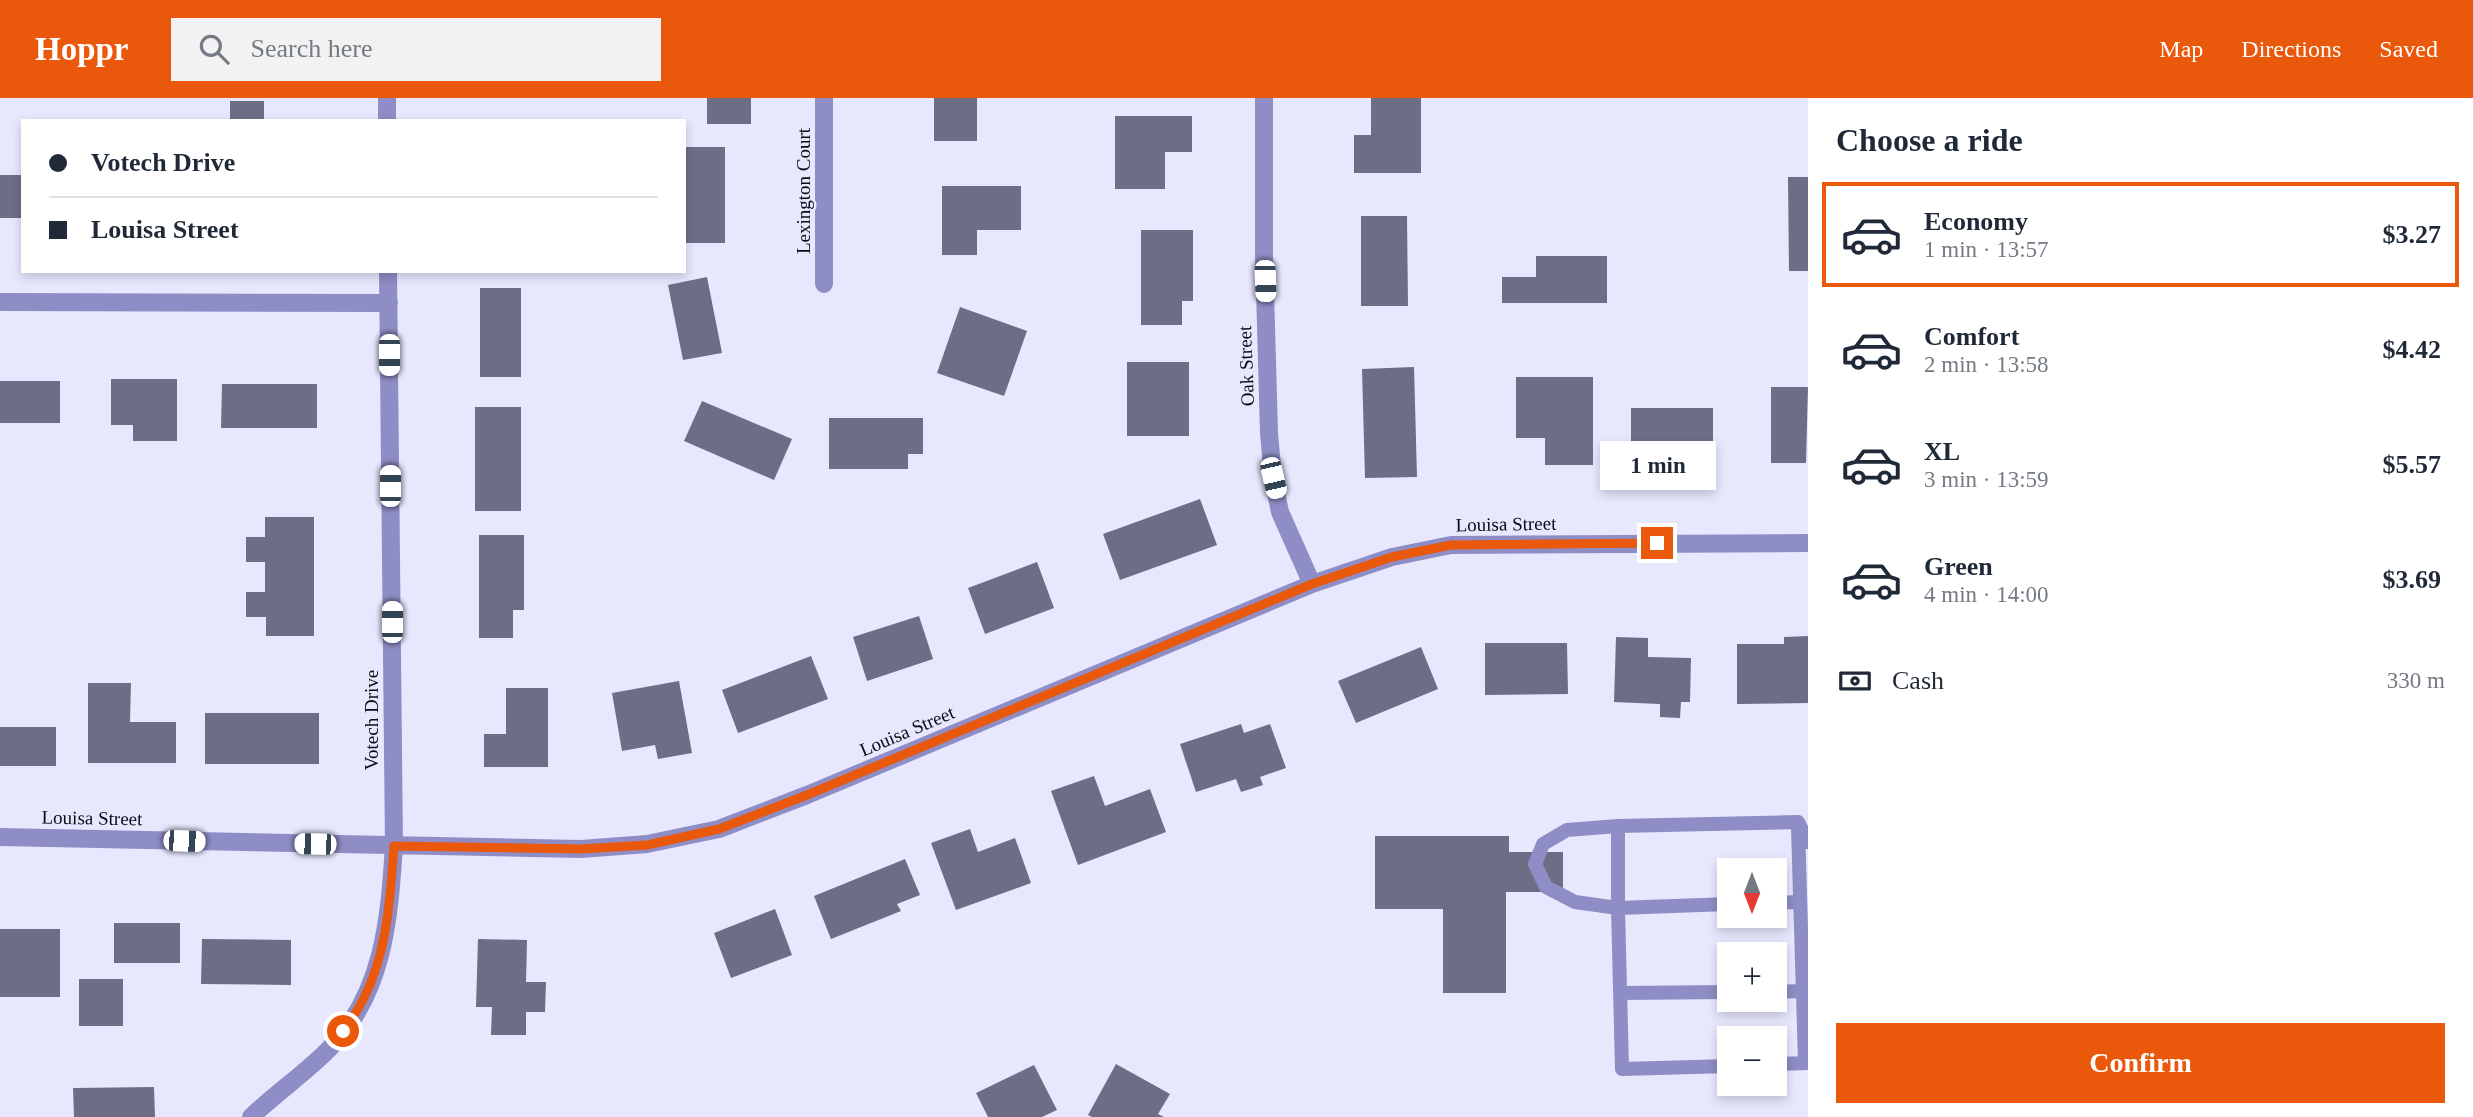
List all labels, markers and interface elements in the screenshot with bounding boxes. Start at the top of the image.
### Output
search box [171,18,661,81]
icon: search [195,30,233,68]
text: Hoppr [35,31,129,67]
text: Search here [251,34,373,63]
text: Map [2159,36,2203,62]
text: Directions [2241,36,2341,62]
text: Saved [2379,36,2438,62]
text: Choose a ride [1836,122,2023,158]
street label: Lexington Court [793,127,814,254]
text: Votech Drive [91,148,235,177]
icon: car [1840,203,1903,266]
text: Economy [1924,207,2028,236]
text: Louisa Street [91,215,239,244]
text: $3.27 [2383,220,2441,249]
text: 1 min · 13:57 [1924,237,2049,262]
car [1254,260,1277,302]
icon: car [1840,318,1903,381]
text: Comfort [1924,322,2019,351]
street label: Oak Street [1234,325,1258,407]
car [379,334,400,376]
text: $4.42 [2383,335,2441,364]
text: 2 min · 13:58 [1924,352,2049,377]
icon: car [1840,433,1903,496]
text: XL [1924,437,1960,466]
callout: 1 min [1599,442,1715,490]
text: $5.57 [2383,450,2441,479]
text: 1 min [1630,453,1686,478]
car [1259,455,1288,501]
car [380,465,401,507]
text: 3 min · 13:59 [1924,467,2049,492]
street label: Louisa Street [1455,513,1557,535]
route end [1641,527,1673,559]
icon: car [1840,548,1903,611]
text: Green [1924,552,1993,581]
text: $3.69 [2383,565,2441,594]
text: 4 min · 14:00 [1924,582,2049,607]
car [382,601,403,643]
icon: cash [1836,662,1874,700]
text: Cash [1892,666,1944,695]
text: 330 m [2387,668,2445,693]
street label: Votech Drive [361,670,382,770]
street label: Louisa Street [857,701,958,760]
street label: Louisa Street [41,807,143,829]
car [163,830,206,852]
car [294,833,337,855]
north arrow [1717,858,1787,928]
map controls [1717,858,1787,1096]
button: + [1717,942,1787,1012]
route start [327,1015,359,1047]
button: Confirm [1836,1023,2445,1103]
button: − [1717,1026,1787,1096]

